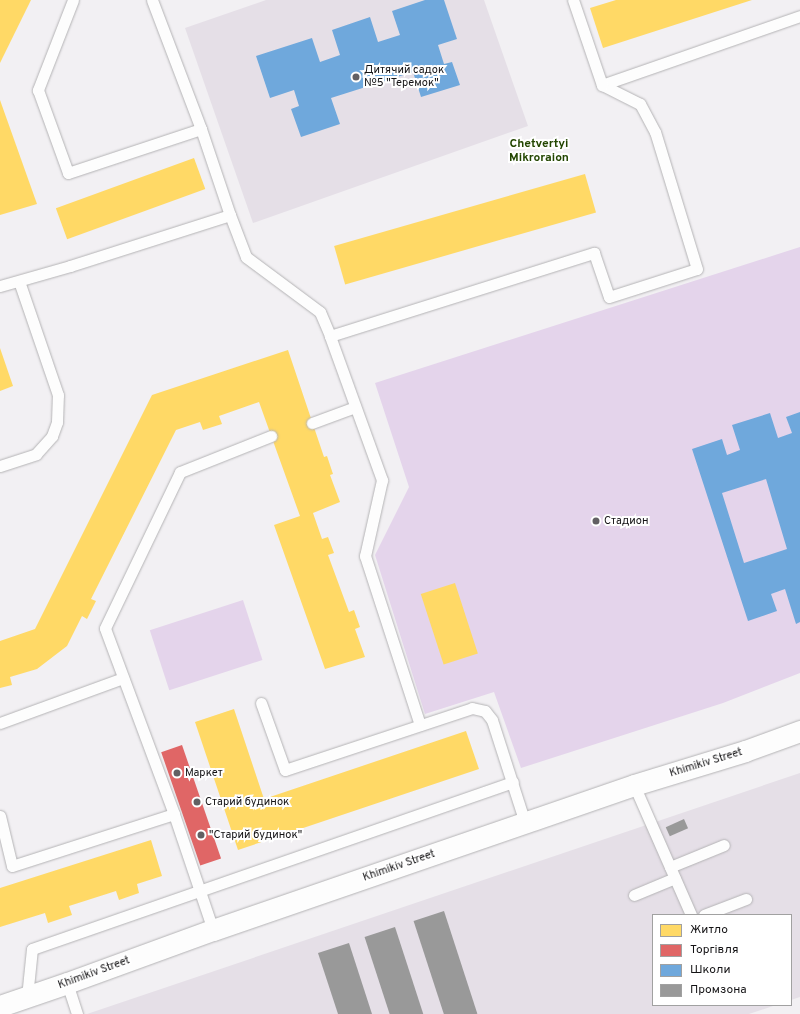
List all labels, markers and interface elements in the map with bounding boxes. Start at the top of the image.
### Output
place label: Дитячий садок №5 "Теремок" [364,64,444,90]
marker: Дитячий садок №5 "Теремок" [351,72,361,82]
district label: Chetvertyi Mikroraion [509,138,569,166]
place label: Стадион [604,514,649,528]
marker: Стадион [591,516,601,526]
street label: Khimikiv Street [668,746,744,780]
place label: Маркет [185,766,223,780]
marker: Маркет [172,768,182,778]
place label: Старий будинок [205,795,289,809]
marker: Старий будинок [192,797,202,807]
place label: "Старий будинок" [209,828,302,842]
marker: "Старий будинок" [196,830,206,840]
street label: Khimikiv Street [361,847,437,885]
legend [652,914,792,1006]
text: Житло [690,922,728,938]
text: Торгівля [690,942,738,958]
street label: Khimikiv Street [56,954,132,992]
text: Школи [690,962,731,978]
text: Промзона [690,982,747,998]

